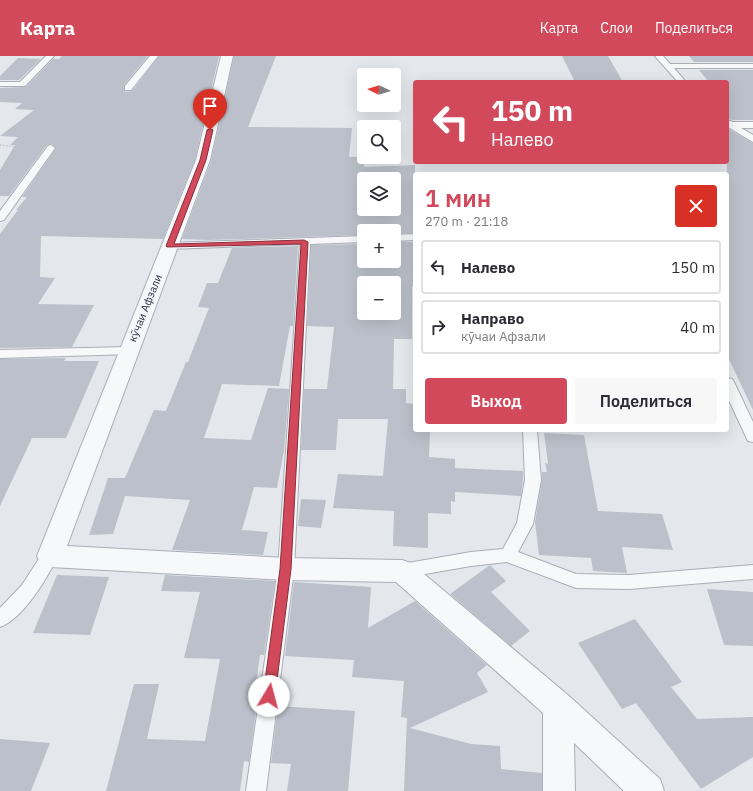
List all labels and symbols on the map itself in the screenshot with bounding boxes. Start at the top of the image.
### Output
north arrow [357,68,401,112]
pin [193,89,227,130]
street label: кӯчаи Афзали [125,272,165,344]
position arrow [248,675,290,717]

